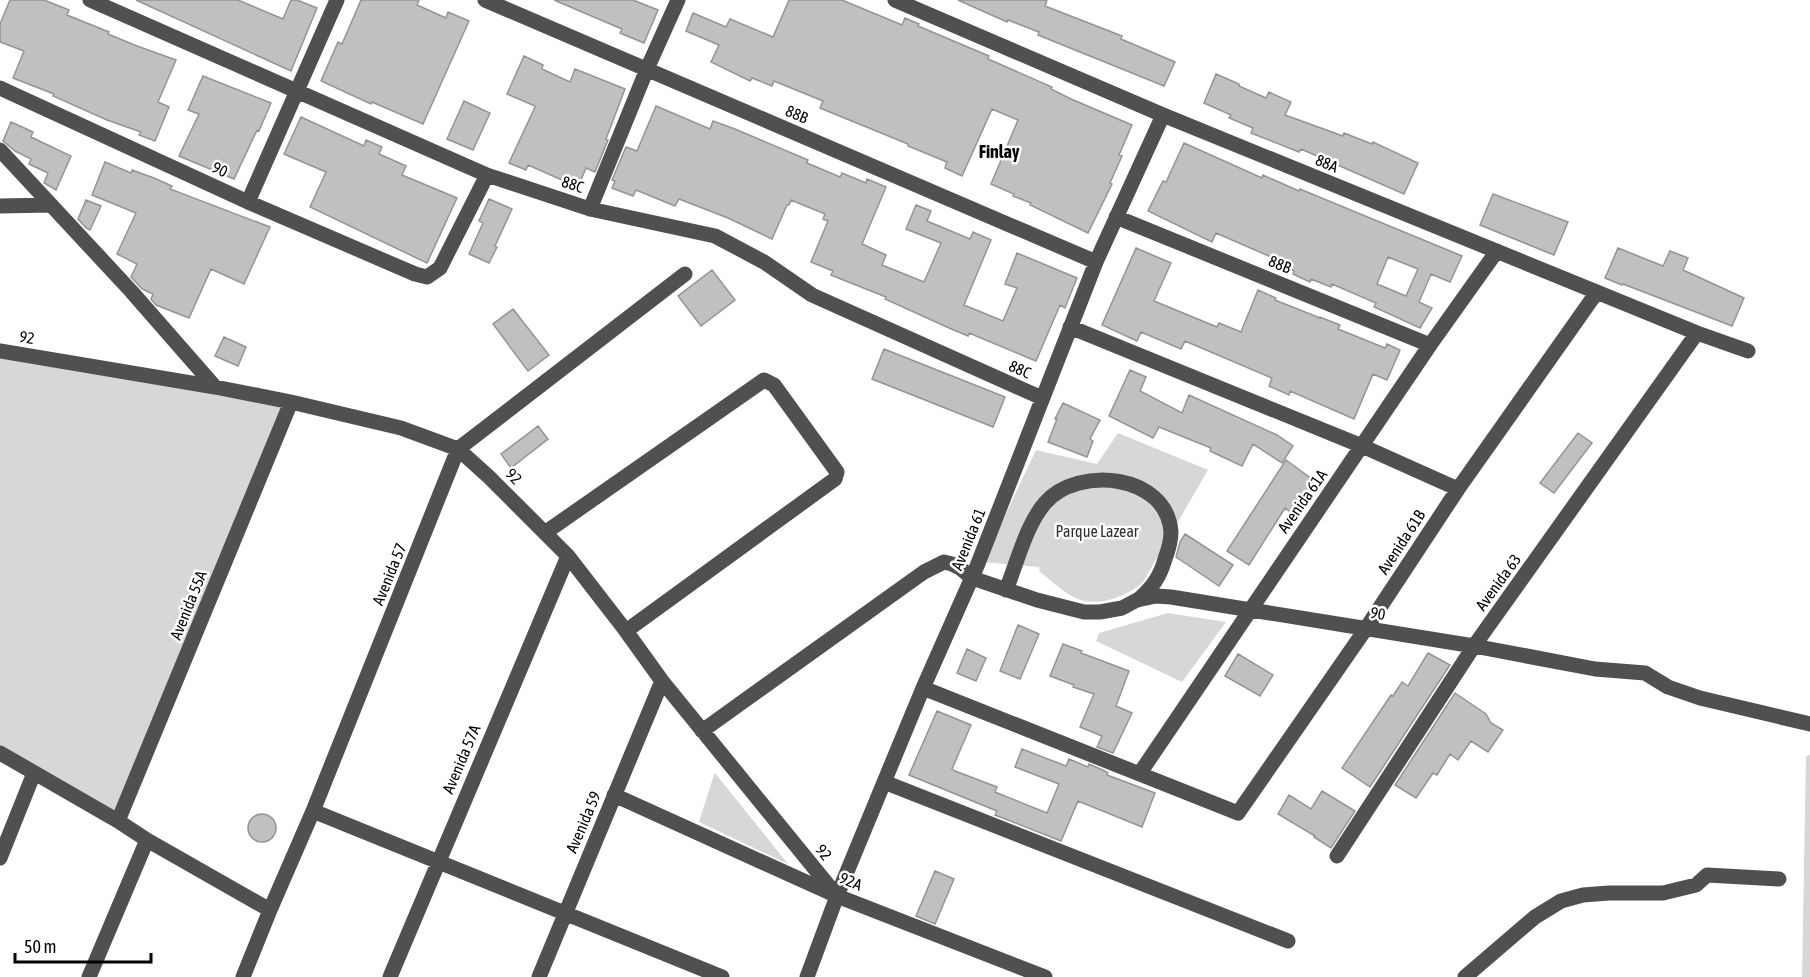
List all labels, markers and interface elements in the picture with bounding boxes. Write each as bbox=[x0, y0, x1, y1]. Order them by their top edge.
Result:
street label: 88B bbox=[783, 101, 811, 127]
district label: Finlay bbox=[979, 141, 1020, 162]
street label: 88A bbox=[1313, 150, 1341, 176]
street label: 90 bbox=[209, 158, 231, 180]
street label: 88C bbox=[560, 172, 586, 196]
street label: 88B bbox=[1266, 251, 1294, 277]
street label: 92 bbox=[18, 327, 36, 347]
street label: 88C bbox=[1006, 356, 1034, 382]
street label: 92 bbox=[502, 464, 526, 488]
street label: Avenida 61A bbox=[1274, 466, 1330, 536]
street label: Avenida 61 bbox=[947, 505, 989, 573]
street label: Avenida 61B bbox=[1374, 506, 1429, 577]
park label: Parque Lazear bbox=[1055, 522, 1139, 541]
street label: Avenida 57 bbox=[368, 540, 410, 608]
street label: Avenida 63 bbox=[1472, 550, 1524, 614]
street label: Avenida 55A bbox=[166, 568, 210, 642]
street label: 90 bbox=[1369, 603, 1387, 623]
street label: Avenida 57A bbox=[438, 722, 484, 796]
street label: Avenida 59 bbox=[562, 788, 604, 856]
street label: 92 bbox=[812, 840, 836, 864]
street label: 92A bbox=[837, 868, 865, 894]
scale bar bbox=[15, 926, 152, 964]
text: 50 m bbox=[24, 936, 56, 957]

